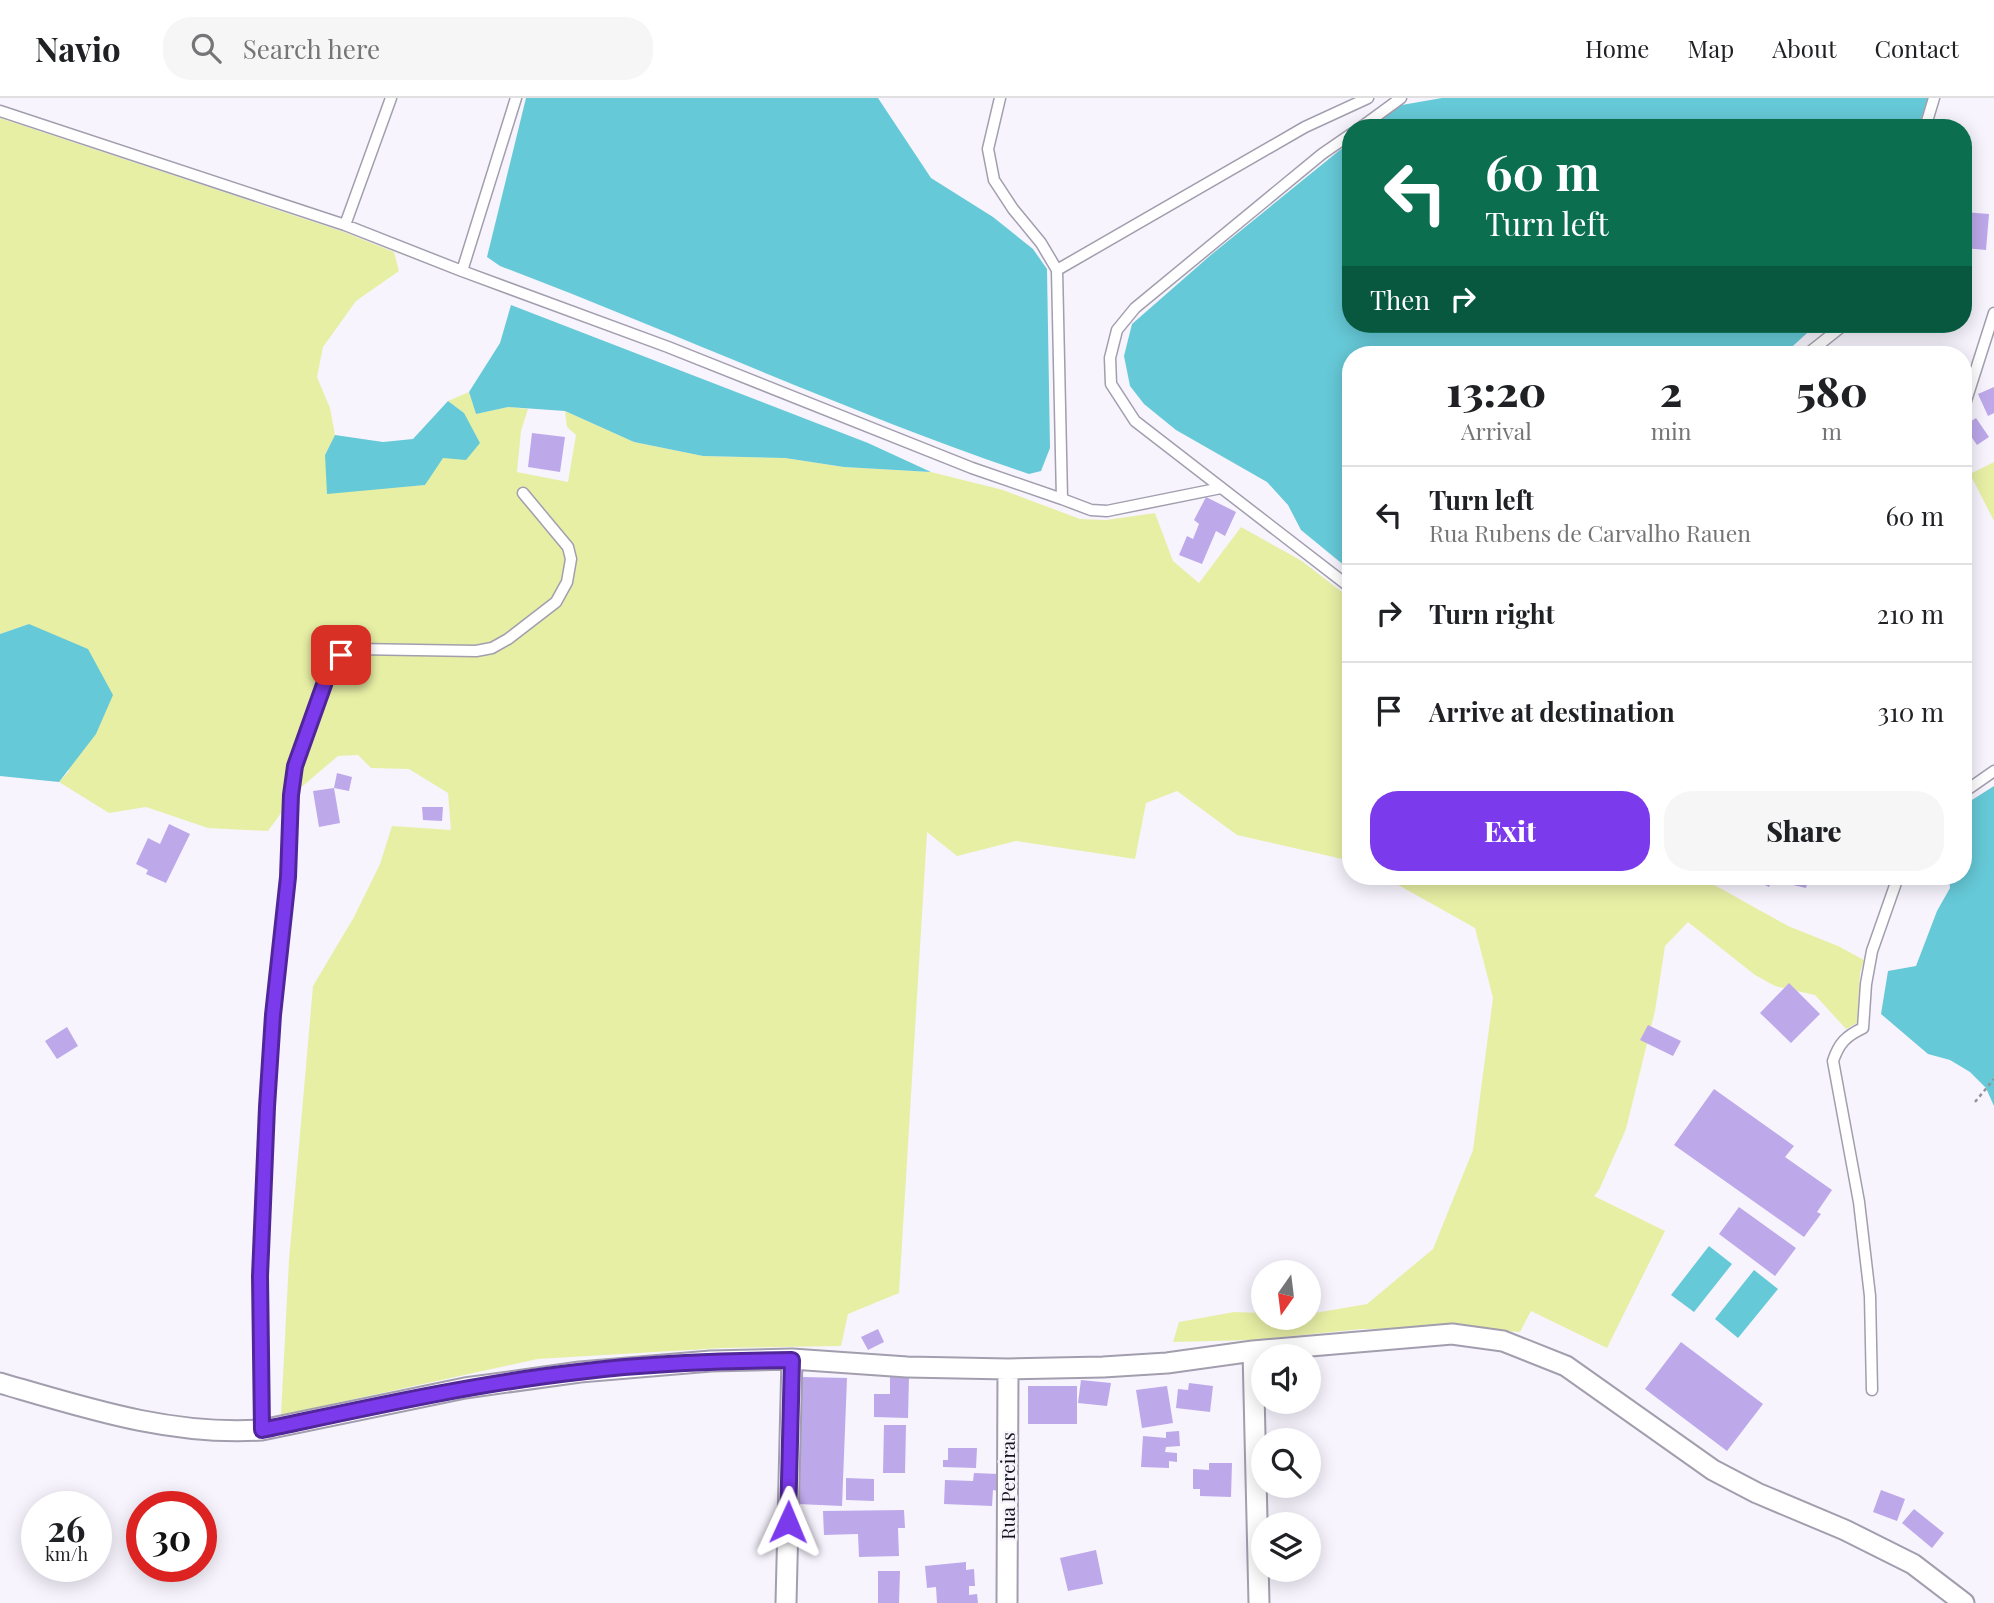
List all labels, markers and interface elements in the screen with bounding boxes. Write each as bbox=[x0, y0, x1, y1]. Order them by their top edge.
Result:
search box bbox=[163, 17, 653, 80]
text: Navio bbox=[35, 26, 121, 70]
icon: search bbox=[187, 29, 225, 67]
text: Search here bbox=[243, 31, 380, 66]
text: Home bbox=[1585, 32, 1649, 64]
text: Map bbox=[1687, 32, 1734, 64]
text: About bbox=[1772, 32, 1836, 64]
text: Contact bbox=[1874, 32, 1959, 64]
text: 60 m bbox=[1485, 138, 1600, 203]
icon: left bbox=[1370, 147, 1461, 238]
text: Turn left bbox=[1485, 201, 1609, 244]
icon: right bbox=[1444, 280, 1482, 318]
text: Then bbox=[1370, 282, 1430, 317]
text: 13:20 bbox=[1446, 362, 1546, 418]
text: 2 bbox=[1660, 362, 1682, 418]
text: 580 bbox=[1796, 362, 1868, 418]
text: Arrival bbox=[1461, 415, 1532, 446]
text: min bbox=[1651, 415, 1692, 446]
text: m bbox=[1822, 415, 1842, 446]
text: Turn left bbox=[1429, 482, 1534, 517]
icon: left bbox=[1370, 496, 1408, 534]
text: 60 m bbox=[1885, 498, 1944, 533]
text: Rua Rubens de Carvalho Rauen bbox=[1429, 517, 1751, 548]
icon: right bbox=[1370, 594, 1408, 632]
text: Turn right bbox=[1429, 596, 1555, 631]
text: 210 m bbox=[1877, 596, 1944, 631]
pin bbox=[311, 625, 371, 685]
icon: arrive bbox=[322, 636, 360, 674]
icon: arrive bbox=[1370, 692, 1408, 730]
text: Arrive at destination bbox=[1429, 694, 1675, 729]
text: 310 m bbox=[1877, 694, 1944, 729]
button: Exit bbox=[1370, 791, 1650, 871]
button: Share bbox=[1664, 791, 1944, 871]
north arrow bbox=[1251, 1260, 1321, 1330]
map controls bbox=[1251, 1260, 1321, 1582]
button: sound bbox=[1251, 1344, 1321, 1414]
button: search bbox=[1251, 1428, 1321, 1498]
street label: Rua Pereiras bbox=[994, 1432, 1020, 1540]
position arrow bbox=[751, 1485, 825, 1559]
speed limit sign: 30 bbox=[126, 1491, 217, 1582]
text: 26 bbox=[48, 1504, 85, 1551]
button: layers bbox=[1251, 1512, 1321, 1582]
text: km/h bbox=[45, 1542, 88, 1566]

